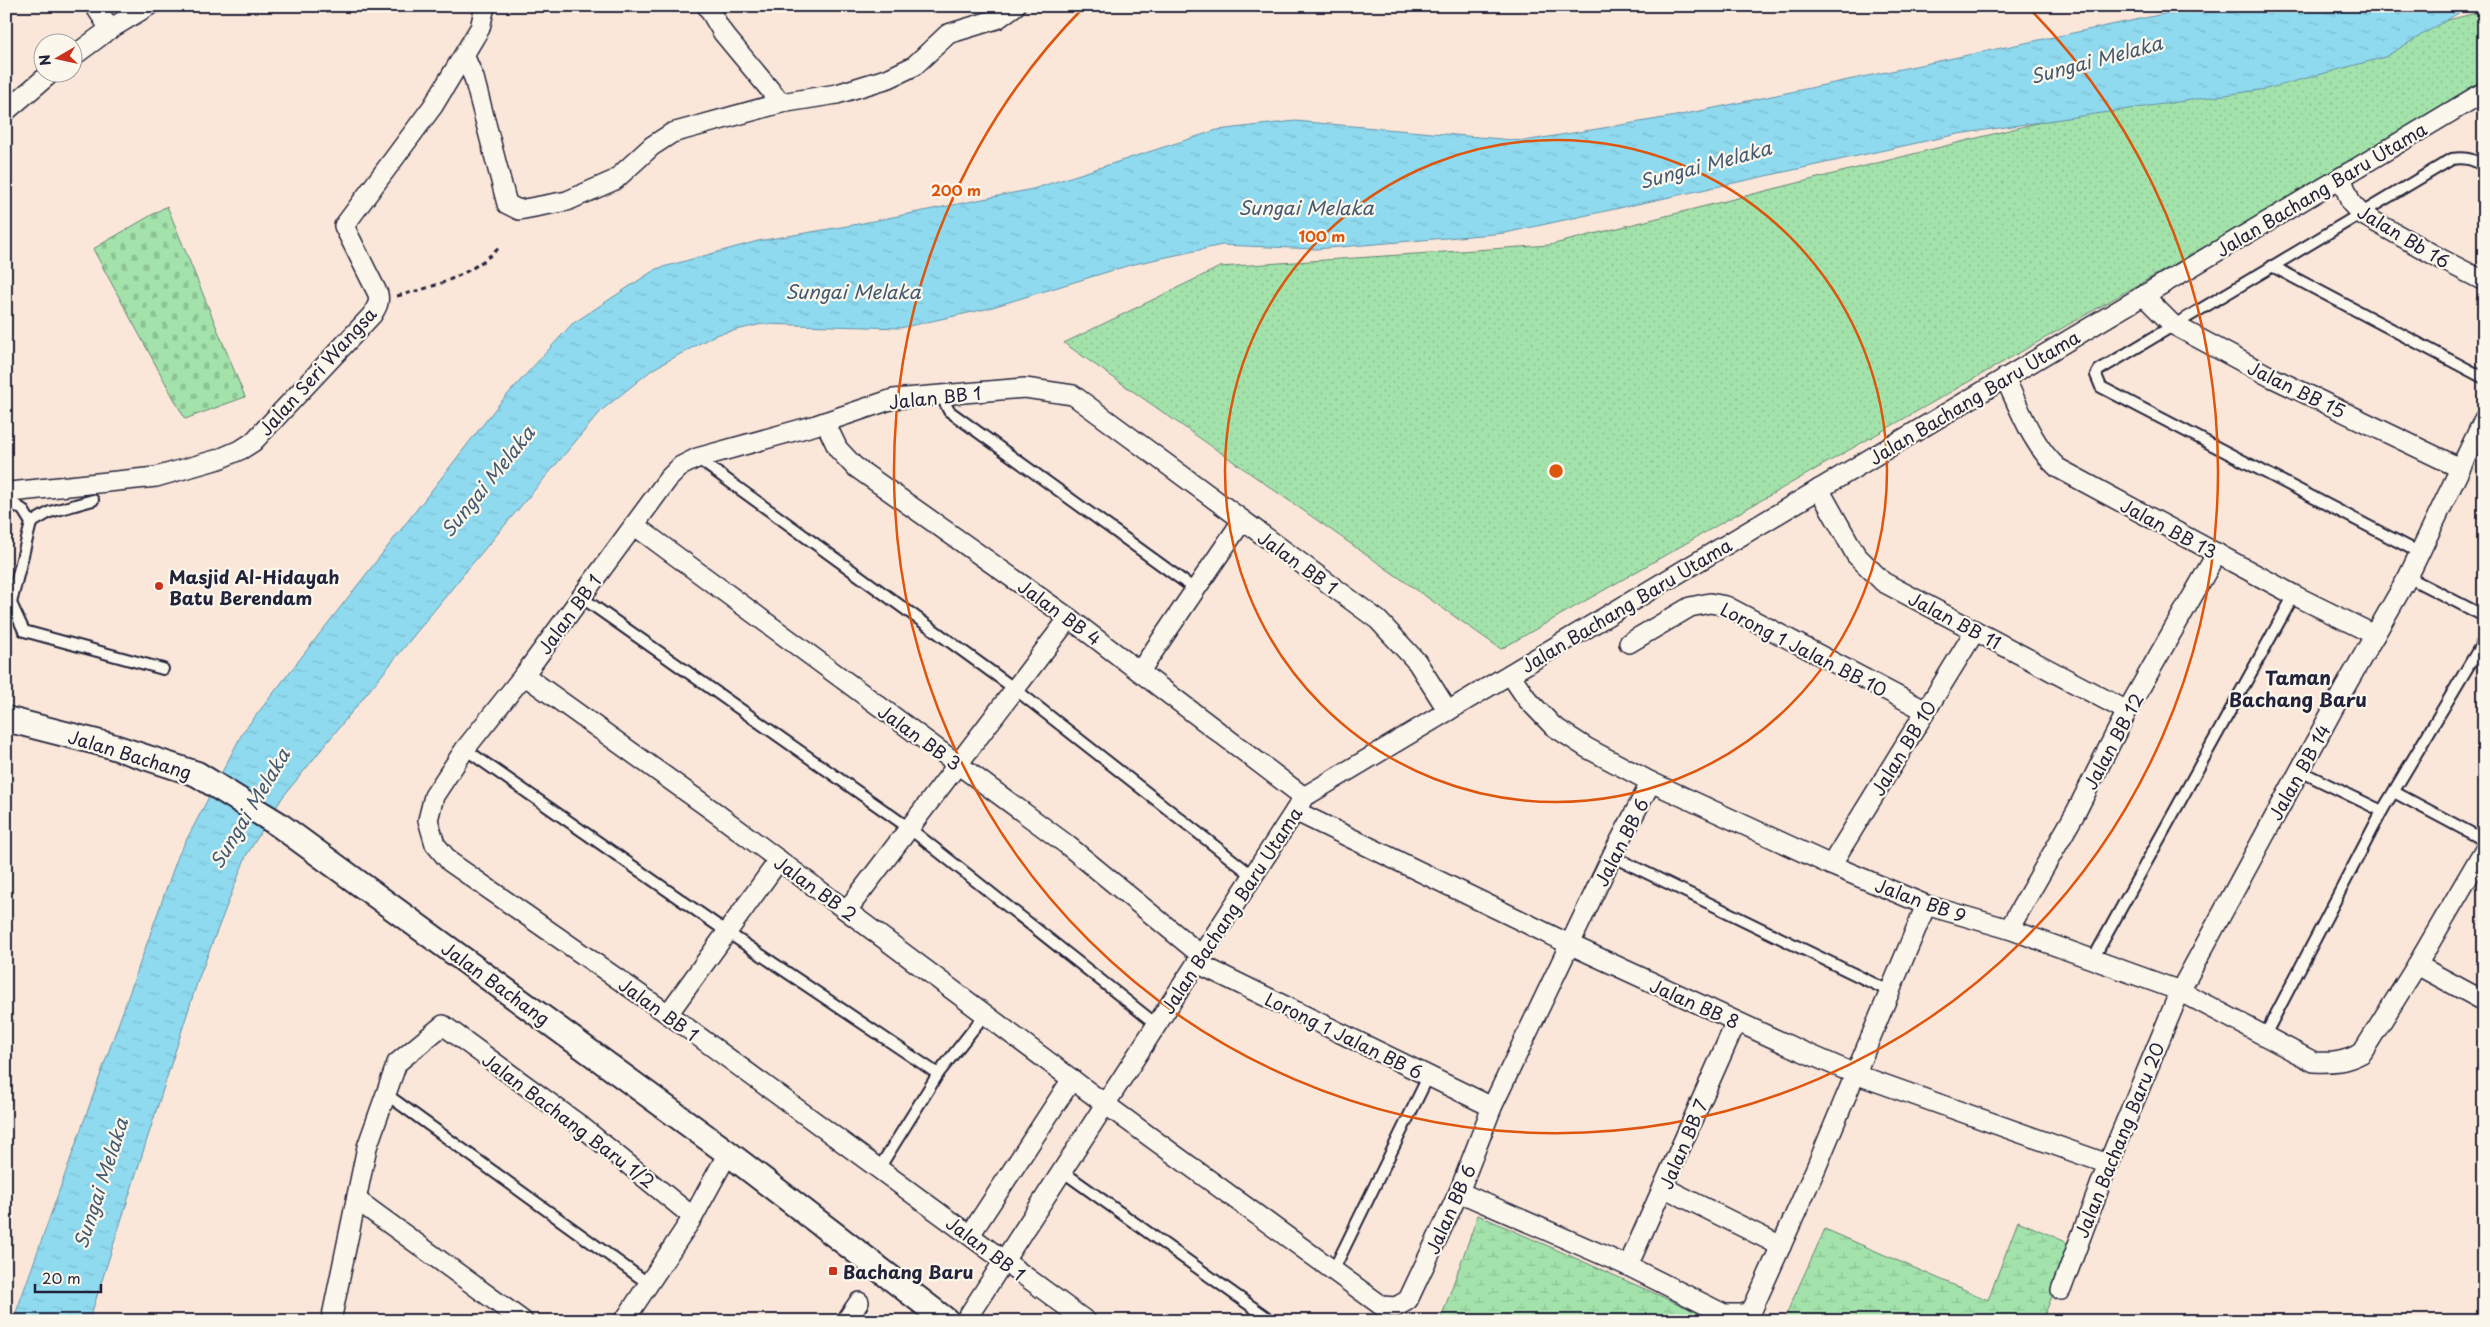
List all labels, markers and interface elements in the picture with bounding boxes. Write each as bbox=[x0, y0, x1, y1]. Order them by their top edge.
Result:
water label: Sungai Melaka bbox=[2027, 28, 2166, 90]
north arrow bbox=[32, 32, 82, 82]
text: N bbox=[33, 53, 56, 67]
street label: Jalan Bachang Baru Utama bbox=[2210, 115, 2432, 263]
water label: Sungai Melaka bbox=[1636, 133, 1775, 195]
text: 200 m bbox=[931, 178, 981, 201]
water label: Sungai Melaka bbox=[1238, 193, 1375, 221]
street label: Jalan Bb 16 bbox=[2353, 198, 2455, 274]
text: 100 m bbox=[1299, 224, 1345, 247]
water label: Sungai Melaka bbox=[785, 277, 922, 305]
street label: Jalan Seri Wangsa bbox=[252, 300, 383, 441]
street label: Jalan Bachang Baru Utama bbox=[1863, 323, 2085, 471]
street label: Jalan BB 15 bbox=[2243, 354, 2351, 424]
street label: Jalan BB 1 bbox=[887, 379, 983, 415]
water label: Sungai Melaka bbox=[433, 419, 541, 543]
centre of rings bbox=[1547, 462, 1565, 480]
street label: Jalan BB 13 bbox=[2116, 491, 2222, 565]
street label: Jalan BB 1 bbox=[1252, 524, 1344, 600]
street label: Jalan Bachang Baru Utama bbox=[1515, 531, 1737, 679]
place label: Masjid Al-Hidayah Batu Berendam bbox=[169, 563, 340, 611]
street label: Jalan BB 1 bbox=[531, 568, 607, 660]
street label: Jalan BB 4 bbox=[1013, 573, 1107, 651]
marker: Masjid Al-Hidayah Batu Berendam bbox=[153, 580, 165, 592]
street label: Jalan BB 11 bbox=[1904, 584, 2006, 656]
street label: Lorong 1 Jalan BB 10 bbox=[1716, 595, 1892, 703]
district label: Taman Bachang Baru bbox=[2229, 663, 2367, 713]
street label: Jalan BB 12 bbox=[2076, 688, 2150, 794]
street label: Jalan BB 10 bbox=[1864, 695, 1942, 801]
street label: Jalan BB 3 bbox=[873, 698, 967, 776]
street label: Jalan BB 14 bbox=[2262, 719, 2336, 825]
street label: Jalan Bachang bbox=[65, 722, 195, 786]
water label: Sungai Melaka bbox=[202, 742, 296, 873]
street label: Jalan BB 6 bbox=[1587, 793, 1655, 891]
street label: Jalan Bachang Baru Utama bbox=[1154, 801, 1309, 1019]
street label: Jalan BB 2 bbox=[769, 849, 863, 927]
street label: Jalan BB 9 bbox=[1872, 871, 1970, 929]
street label: Jalan Bachang bbox=[436, 934, 556, 1032]
street label: Jalan BB 1 bbox=[613, 971, 705, 1047]
street label: Jalan BB 8 bbox=[1646, 971, 1744, 1035]
street label: Lorong 1 Jalan BB 6 bbox=[1261, 985, 1427, 1085]
street label: Jalan Bachang Baru 20 bbox=[2067, 1038, 2171, 1242]
street label: Jalan Bachang Baru 1/2 bbox=[477, 1046, 661, 1194]
street label: Jalan BB 7 bbox=[1652, 1095, 1714, 1193]
water label: Sungai Melaka bbox=[66, 1113, 135, 1252]
street label: Jalan BB 6 bbox=[1418, 1160, 1482, 1258]
street label: Jalan BB 1 bbox=[941, 1209, 1031, 1287]
place label: Bachang Baru bbox=[843, 1258, 974, 1285]
scale bar bbox=[35, 1262, 101, 1294]
marker: Bachang Baru bbox=[827, 1265, 839, 1277]
text: 20 m bbox=[42, 1266, 81, 1289]

